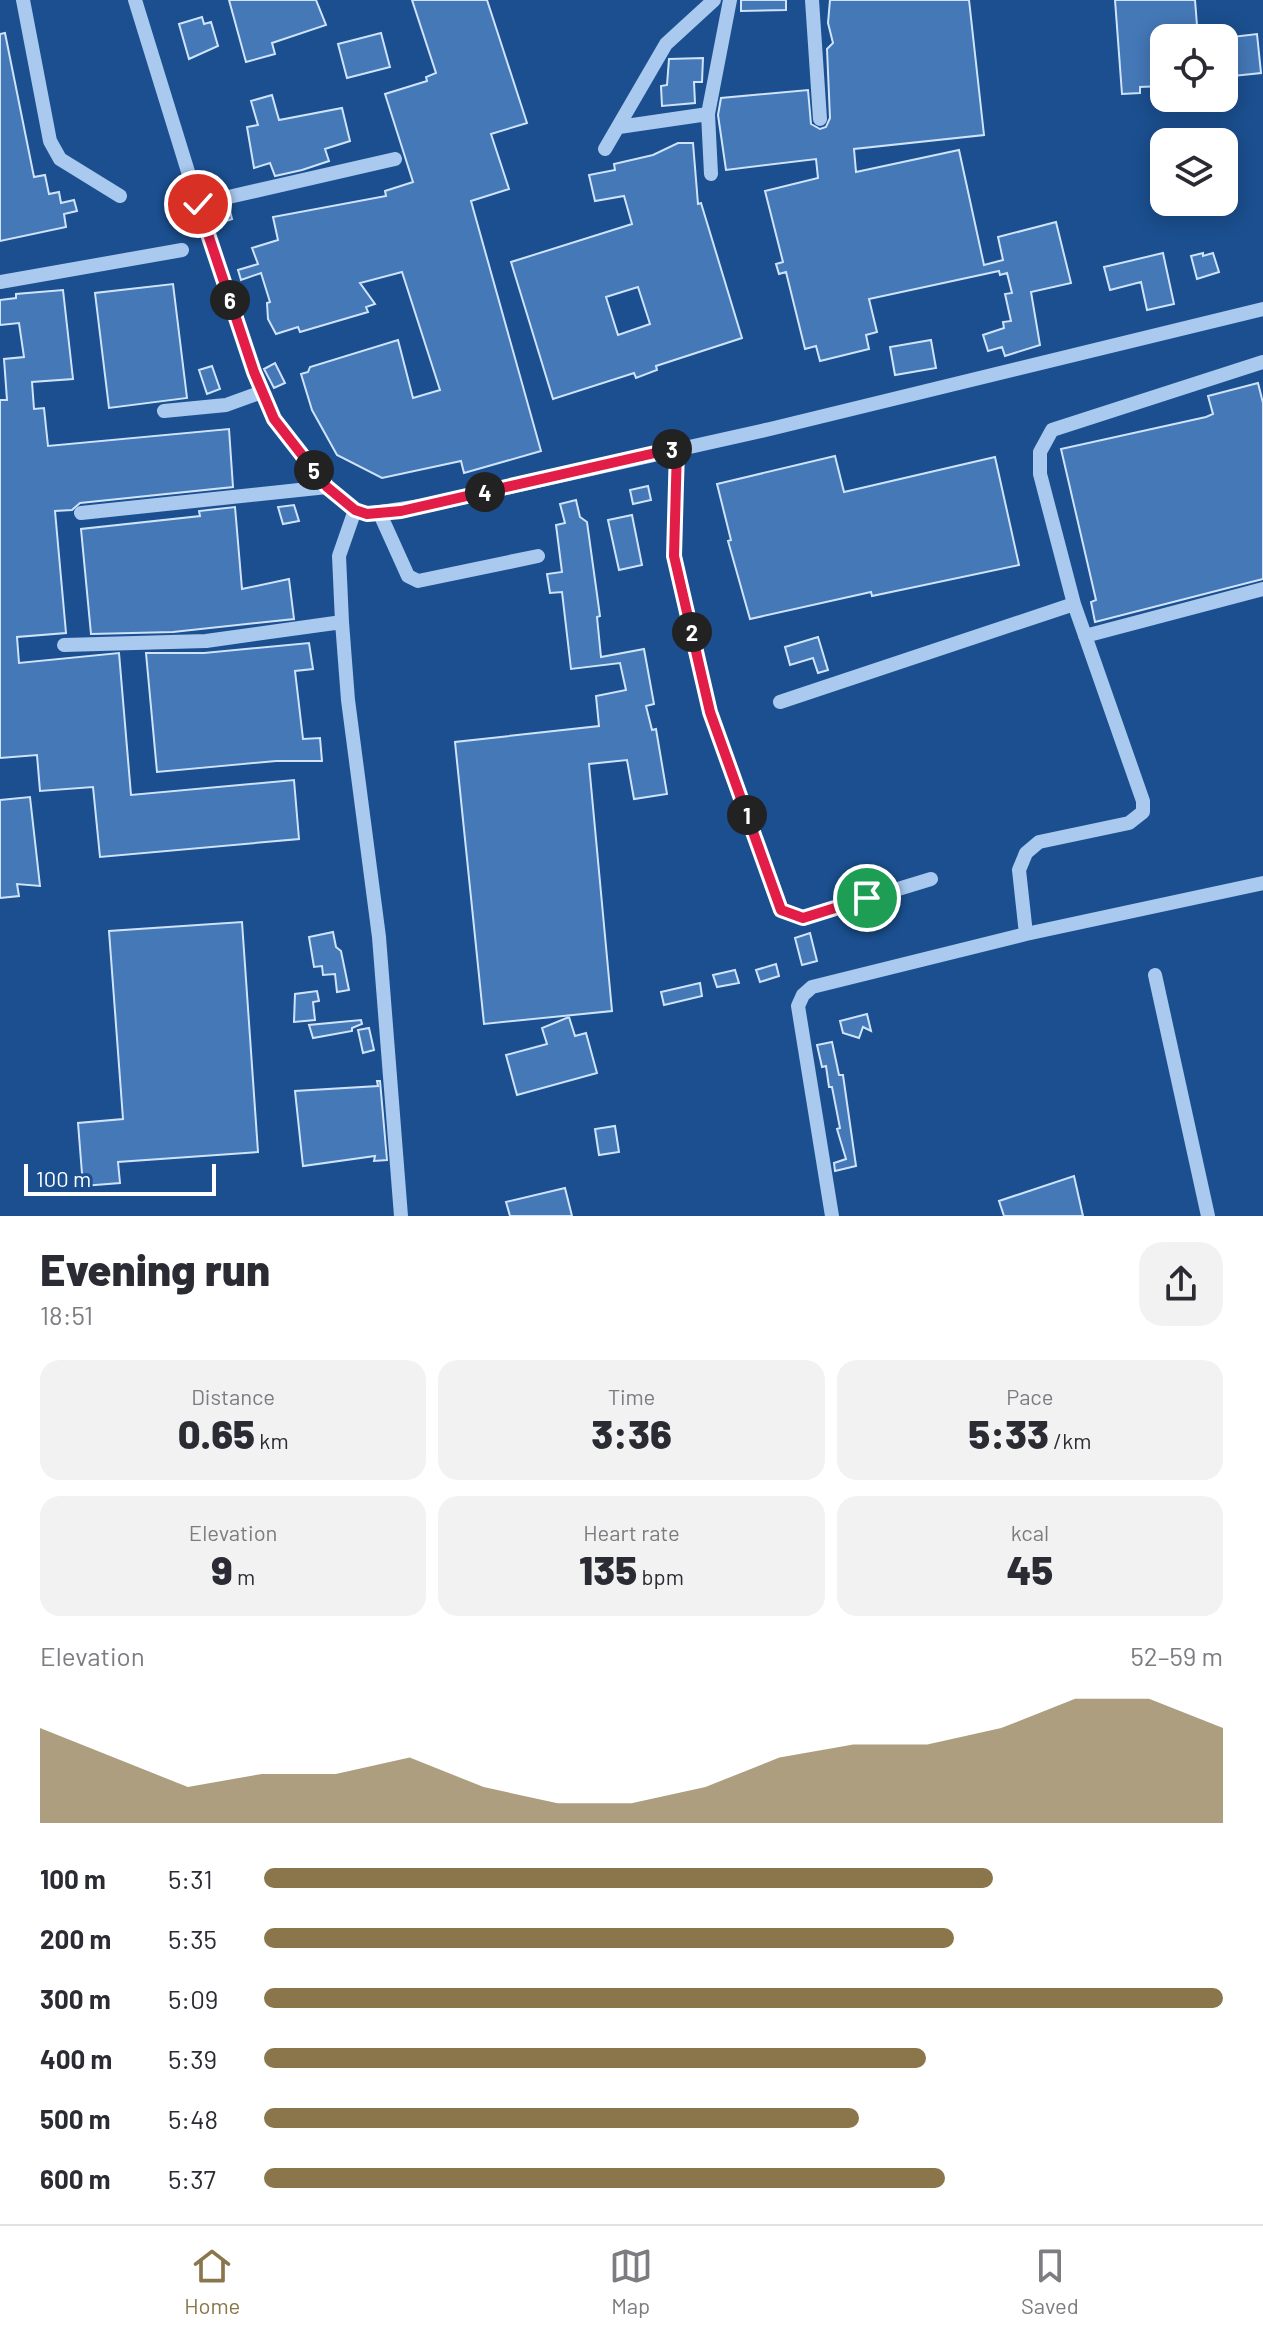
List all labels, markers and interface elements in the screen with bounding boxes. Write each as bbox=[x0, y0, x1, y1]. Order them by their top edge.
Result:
map controls bbox=[1150, 24, 1238, 216]
button: locate bbox=[1150, 24, 1238, 112]
button: layers bbox=[1150, 128, 1238, 216]
pin bbox=[164, 170, 232, 238]
icon: check bbox=[176, 182, 220, 226]
pin: 6 bbox=[210, 280, 250, 320]
text: 6 bbox=[224, 287, 236, 313]
pin: 3 bbox=[652, 429, 692, 469]
text: 3 bbox=[666, 436, 678, 462]
pin: 5 bbox=[294, 450, 334, 490]
text: 5 bbox=[308, 457, 320, 483]
pin: 4 bbox=[465, 472, 505, 512]
text: 4 bbox=[478, 479, 492, 505]
pin: 2 bbox=[672, 612, 712, 652]
text: 2 bbox=[686, 619, 698, 645]
pin: 1 bbox=[727, 795, 767, 835]
text: 1 bbox=[743, 802, 751, 828]
pin bbox=[833, 864, 901, 932]
icon: arrive bbox=[845, 876, 889, 920]
scale bar bbox=[24, 1160, 216, 1196]
text: 100 m bbox=[36, 1165, 91, 1191]
text: Evening run bbox=[40, 1242, 270, 1295]
button: share bbox=[1139, 1242, 1223, 1326]
text: 18:51 bbox=[40, 1299, 93, 1330]
text: Distance bbox=[191, 1383, 275, 1409]
text: Time bbox=[608, 1383, 655, 1409]
text: Pace bbox=[1006, 1383, 1053, 1409]
text: 0.65 bbox=[178, 1409, 255, 1457]
text: 3:36 bbox=[591, 1409, 672, 1457]
text: 5:33 bbox=[968, 1409, 1049, 1457]
text: km bbox=[255, 1427, 289, 1453]
text: /km bbox=[1049, 1427, 1091, 1453]
text: Elevation bbox=[189, 1519, 277, 1545]
text: Heart rate bbox=[583, 1519, 680, 1545]
text: kcal bbox=[1011, 1519, 1049, 1545]
text: 9 bbox=[211, 1545, 233, 1593]
text: 135 bbox=[579, 1545, 637, 1593]
text: 45 bbox=[1006, 1545, 1053, 1593]
text: m bbox=[233, 1563, 255, 1589]
text: bpm bbox=[637, 1563, 684, 1589]
text: Elevation bbox=[40, 1640, 145, 1671]
text: 52–59 m bbox=[1130, 1640, 1223, 1671]
text: 100 m bbox=[40, 1863, 106, 1894]
text: 5:31 bbox=[168, 1863, 213, 1894]
text: 200 m bbox=[40, 1923, 111, 1954]
text: 5:35 bbox=[168, 1923, 217, 1954]
text: 300 m bbox=[40, 1983, 111, 2014]
text: 5:09 bbox=[168, 1983, 218, 2014]
text: 400 m bbox=[40, 2043, 112, 2074]
text: 5:39 bbox=[168, 2043, 217, 2074]
text: 500 m bbox=[40, 2103, 111, 2134]
text: 5:48 bbox=[168, 2103, 218, 2134]
text: 600 m bbox=[40, 2163, 111, 2194]
text: 5:37 bbox=[168, 2163, 216, 2194]
tab: Home bbox=[184, 2244, 240, 2318]
tab: Map bbox=[609, 2244, 653, 2318]
tab: Saved bbox=[1021, 2244, 1079, 2318]

